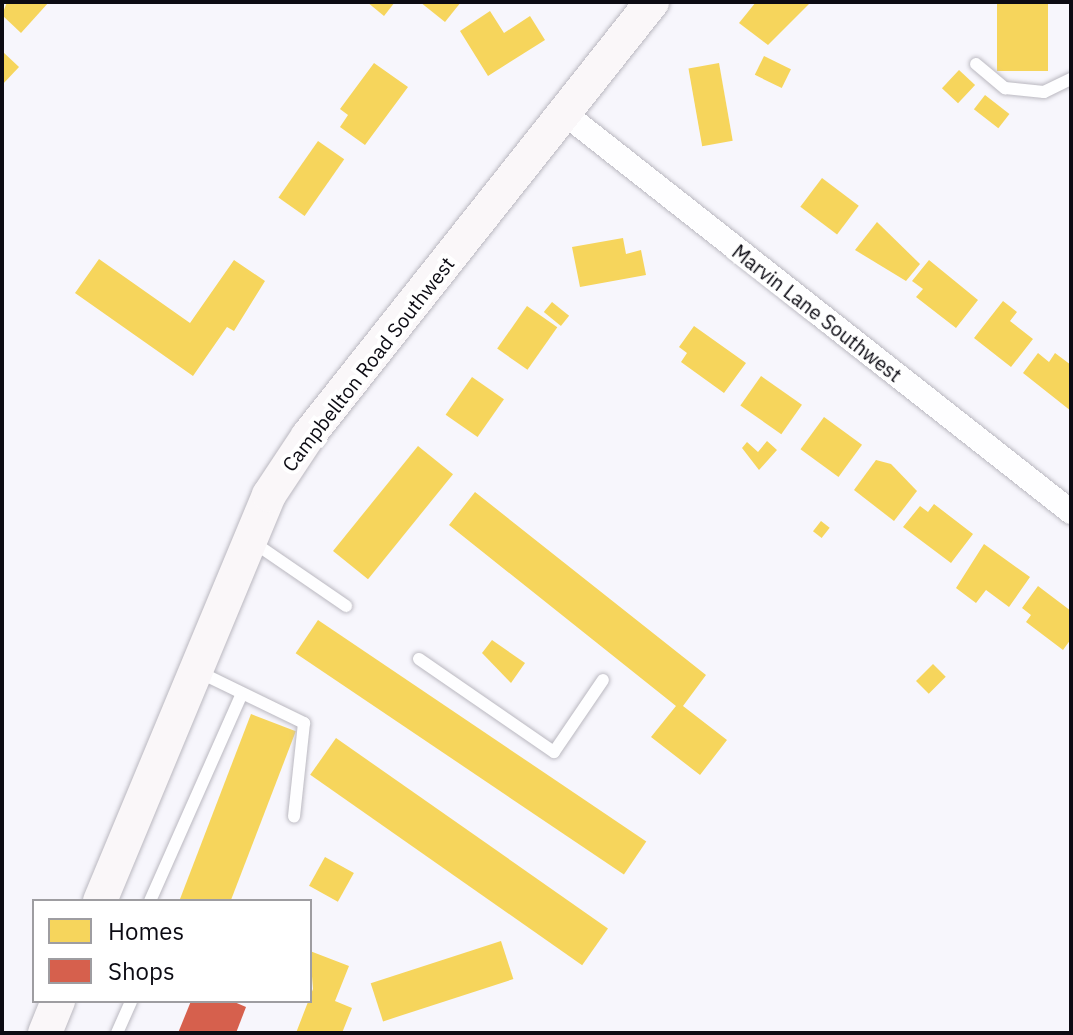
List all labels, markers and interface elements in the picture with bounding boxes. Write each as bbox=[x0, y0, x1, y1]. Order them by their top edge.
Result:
street label: Marvin Lane Southwest bbox=[727, 239, 907, 387]
street label: Campbellton Road Southwest bbox=[277, 252, 459, 476]
legend bbox=[32, 899, 312, 1003]
text: Homes bbox=[108, 915, 184, 947]
text: Shops bbox=[108, 955, 175, 987]

